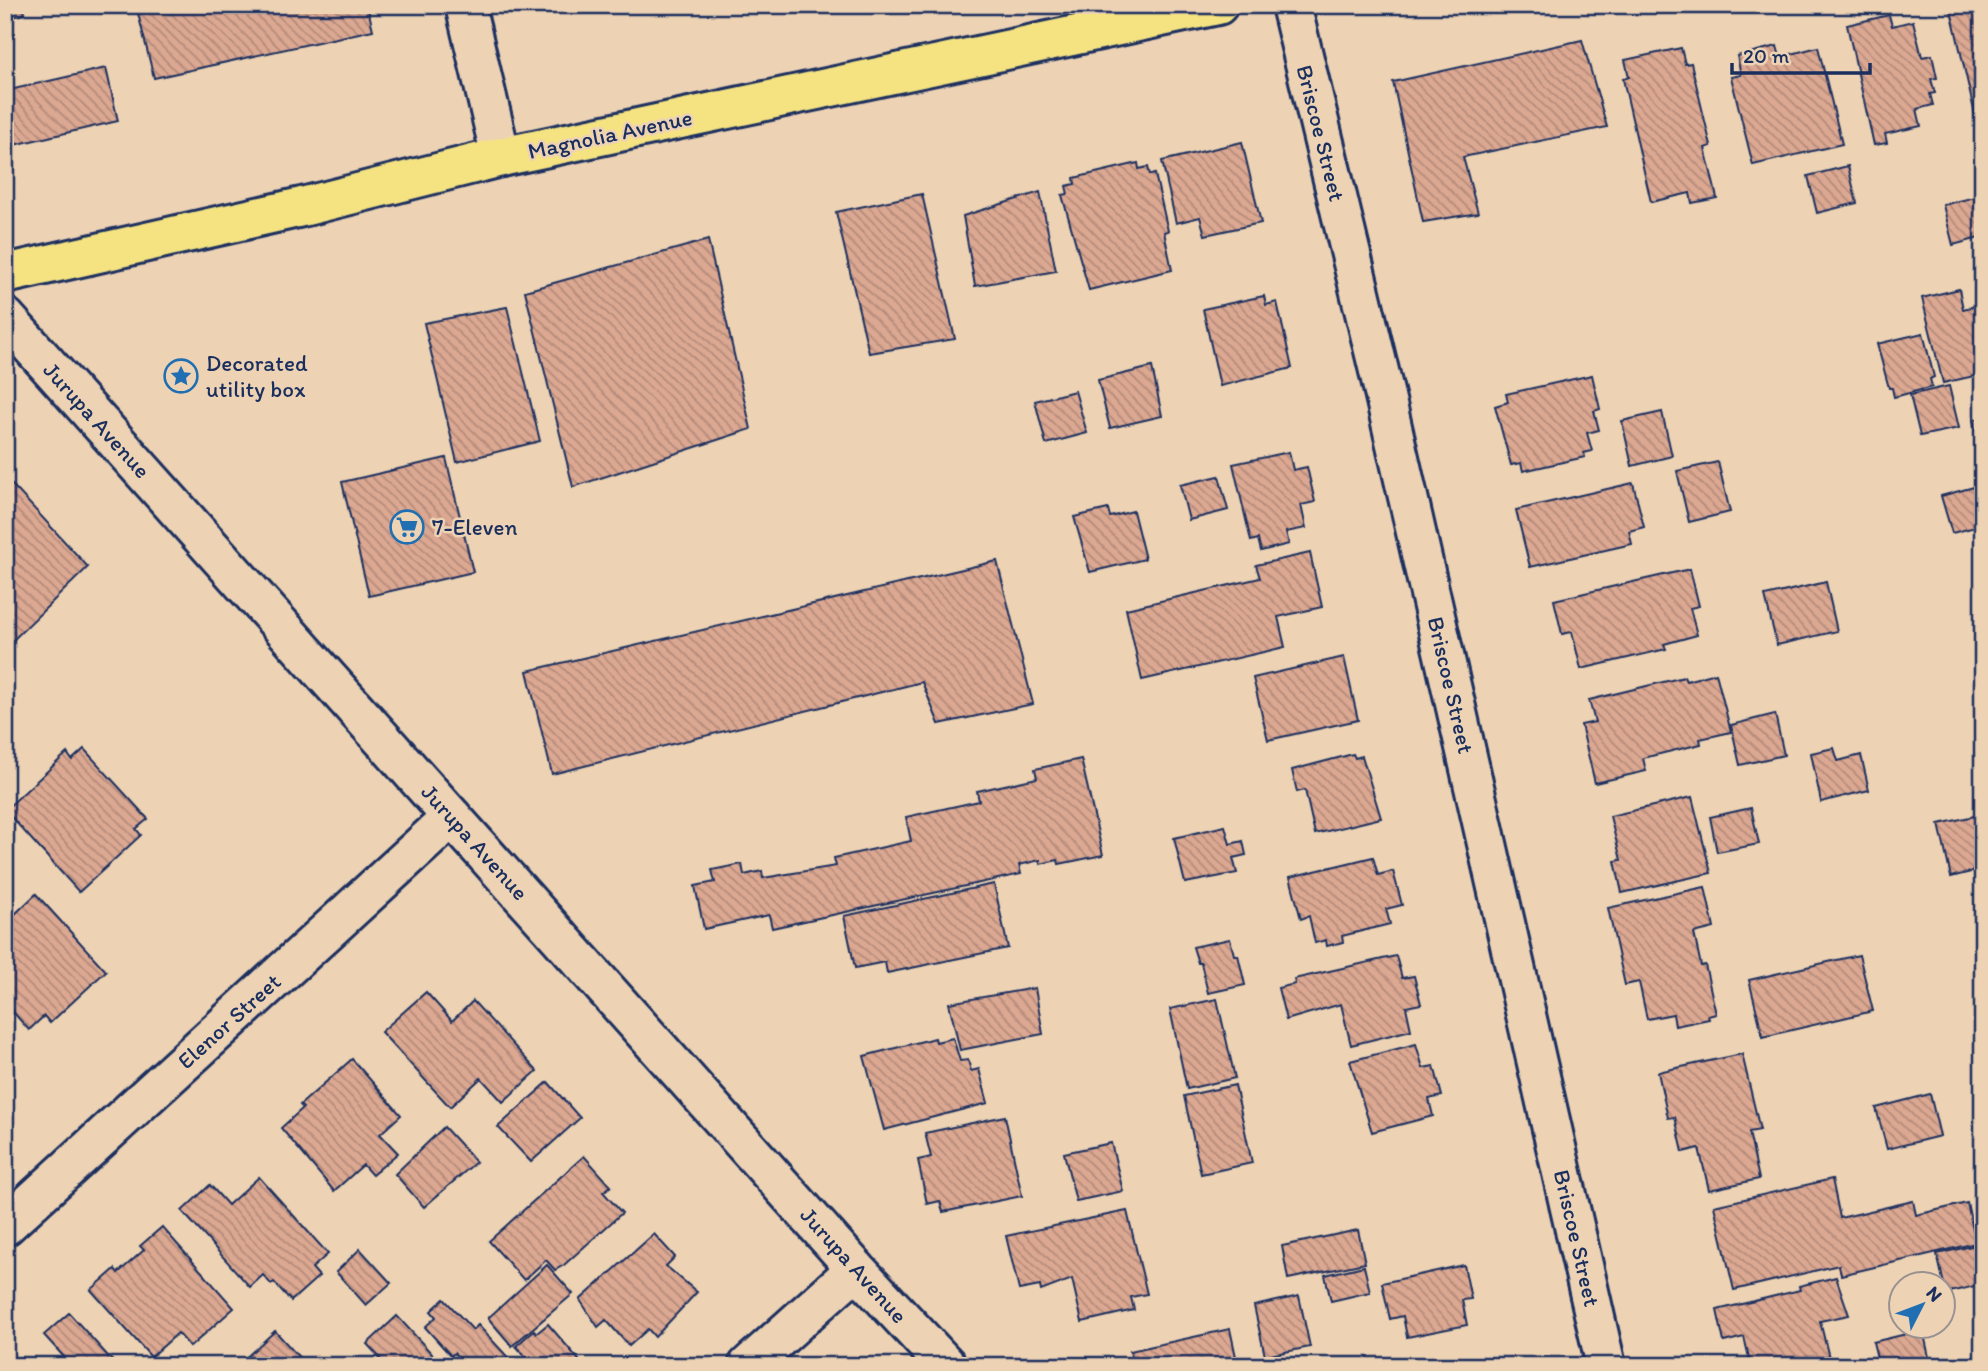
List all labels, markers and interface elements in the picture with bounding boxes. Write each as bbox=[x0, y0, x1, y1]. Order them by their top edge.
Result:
scale bar bbox=[1732, 32, 1871, 76]
text: 20 m bbox=[1743, 43, 1790, 68]
street label: Briscoe Street bbox=[1291, 62, 1352, 204]
street label: Magnolia Avenue bbox=[525, 103, 695, 165]
place label: Decorated utility box bbox=[206, 349, 308, 403]
street label: Jurupa Avenue bbox=[37, 356, 157, 484]
place icon: Decorated utility box bbox=[162, 357, 200, 395]
supermarket icon: 7-Eleven bbox=[388, 508, 426, 546]
place label: 7-Eleven bbox=[432, 513, 517, 541]
street label: Briscoe Street bbox=[1422, 614, 1480, 757]
street label: Jurupa Avenue bbox=[415, 778, 535, 906]
street label: Elenor Street bbox=[172, 967, 287, 1075]
street label: Briscoe Street bbox=[1548, 1167, 1606, 1310]
street label: Jurupa Avenue bbox=[794, 1201, 914, 1329]
north arrow bbox=[1886, 1270, 1956, 1340]
text: N bbox=[1921, 1281, 1947, 1306]

